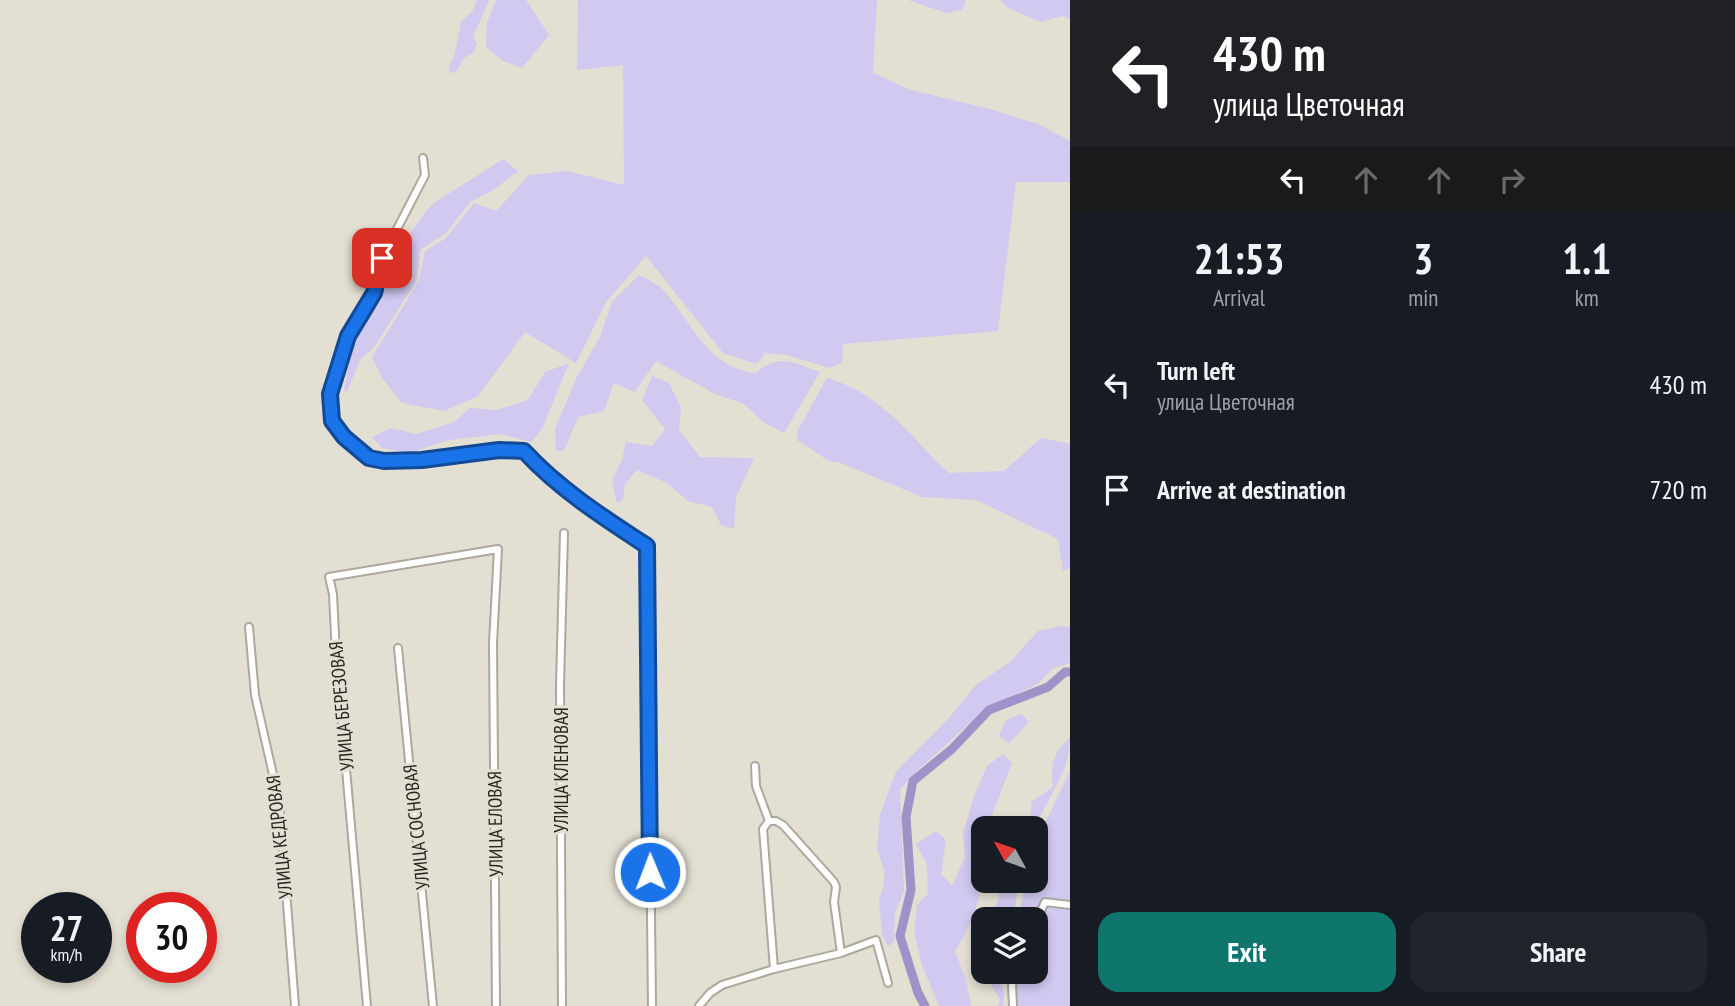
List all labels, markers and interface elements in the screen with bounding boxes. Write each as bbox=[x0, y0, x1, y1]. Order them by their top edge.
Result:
text: 430 m bbox=[1213, 21, 1326, 85]
icon: left bbox=[1098, 28, 1189, 119]
text: улица Цветочная bbox=[1213, 83, 1405, 125]
icon: left bbox=[1274, 161, 1312, 199]
icon: ahead bbox=[1347, 161, 1385, 199]
icon: ahead bbox=[1420, 161, 1458, 199]
icon: right bbox=[1493, 161, 1531, 199]
pin bbox=[352, 228, 412, 288]
text: 21:53 bbox=[1194, 231, 1285, 286]
text: 3 bbox=[1413, 231, 1433, 286]
text: 1.1 bbox=[1562, 231, 1611, 286]
icon: arrive bbox=[363, 239, 401, 277]
text: Arrival bbox=[1213, 283, 1265, 312]
text: min bbox=[1408, 283, 1438, 312]
text: km bbox=[1575, 283, 1599, 312]
text: Turn left bbox=[1157, 354, 1235, 387]
icon: left bbox=[1098, 366, 1136, 404]
text: 430 m bbox=[1649, 368, 1707, 401]
text: улица Цветочная bbox=[1157, 387, 1295, 416]
icon: arrive bbox=[1098, 471, 1136, 509]
text: Arrive at destination bbox=[1157, 473, 1346, 506]
text: 720 m bbox=[1649, 473, 1707, 506]
street label: УЛИЦА БЕРЕЗОВАЯ bbox=[323, 640, 359, 772]
street label: УЛИЦА КЛЕНОВАЯ bbox=[549, 707, 573, 833]
street label: УЛИЦА СОСНОВАЯ bbox=[397, 763, 435, 891]
street label: УЛИЦА ЕЛОВАЯ bbox=[482, 771, 508, 877]
street label: УЛИЦА КЕДРОВАЯ bbox=[261, 774, 297, 900]
north arrow bbox=[971, 816, 1048, 892]
map controls bbox=[971, 816, 1048, 984]
position arrow bbox=[613, 835, 687, 909]
speed limit sign: 30 bbox=[126, 892, 217, 983]
text: 27 bbox=[50, 905, 83, 951]
button: layers bbox=[971, 907, 1048, 984]
button: Exit bbox=[1098, 912, 1396, 992]
button: Share bbox=[1410, 912, 1707, 992]
text: km/h bbox=[51, 943, 82, 966]

